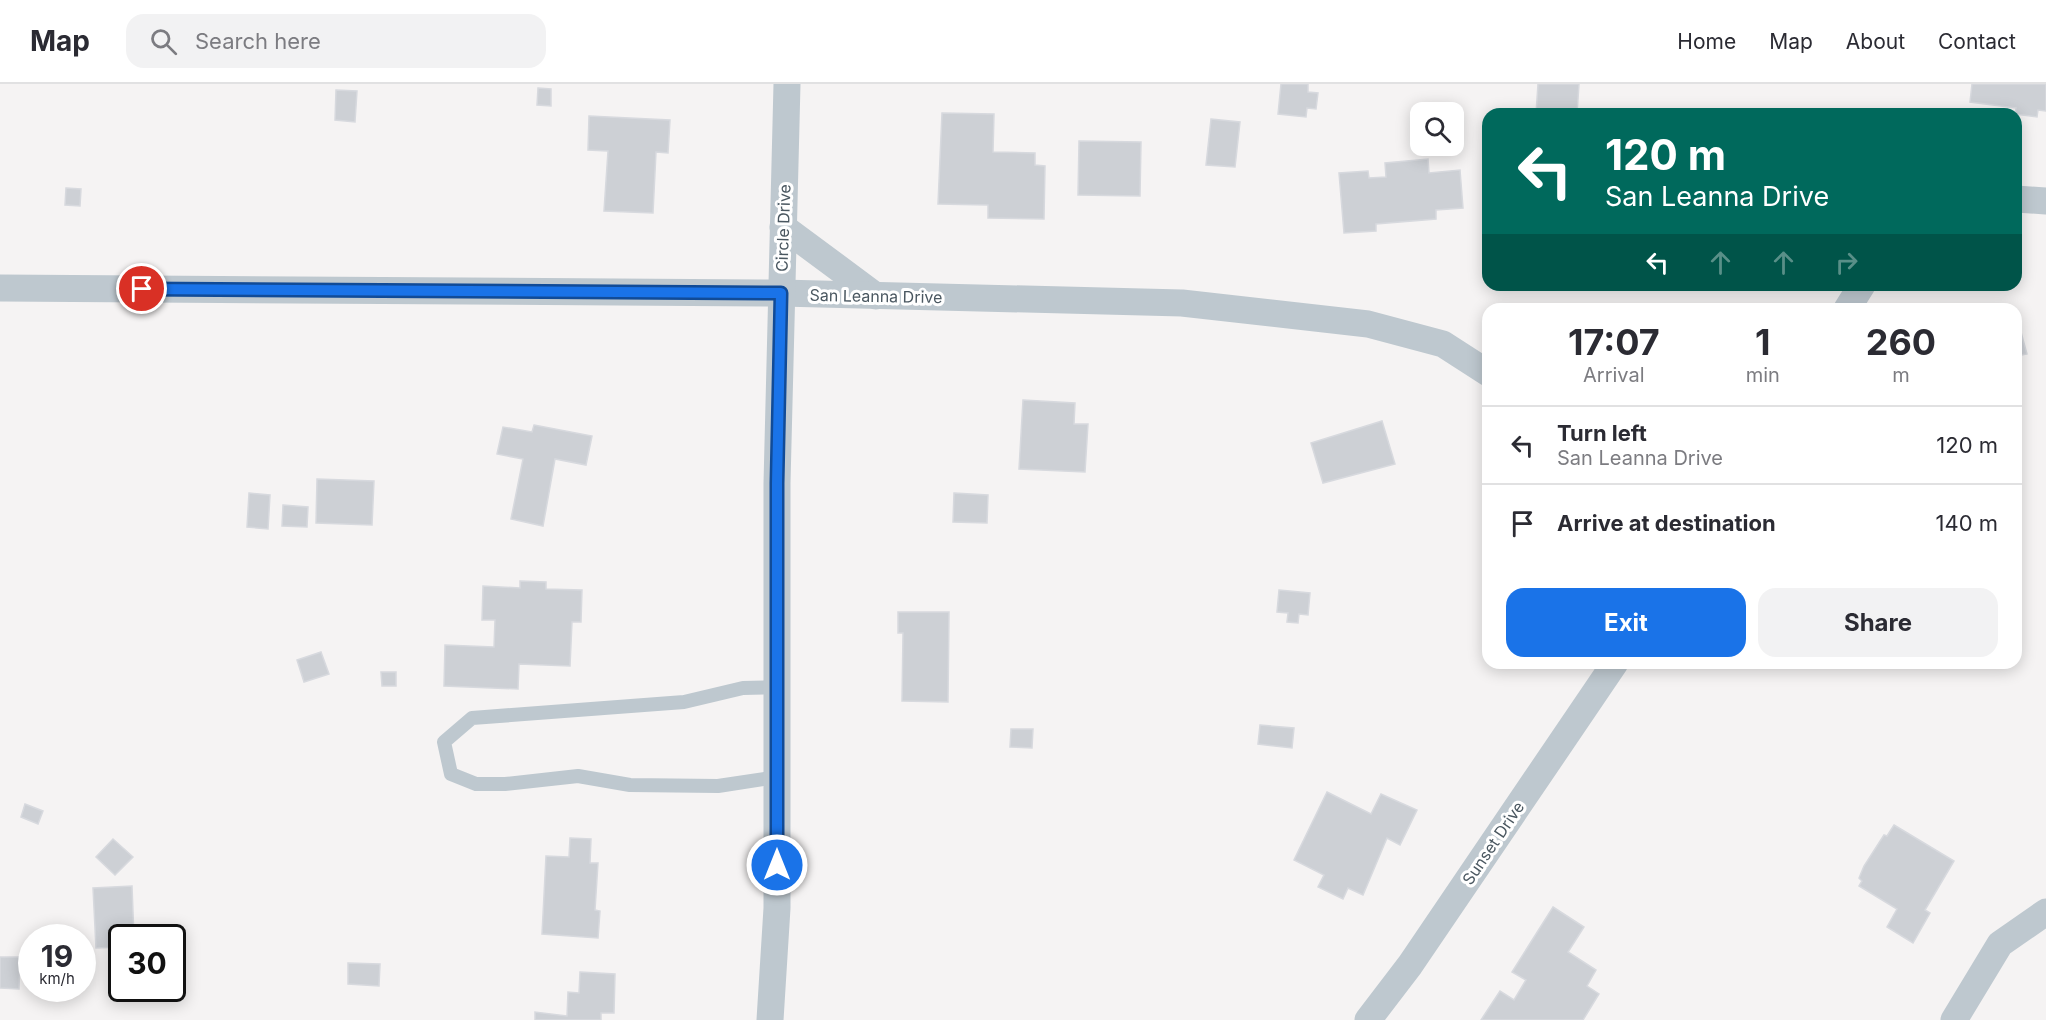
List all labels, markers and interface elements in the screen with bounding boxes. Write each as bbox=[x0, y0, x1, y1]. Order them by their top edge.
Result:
search box bbox=[126, 14, 546, 68]
text: Map bbox=[30, 24, 90, 58]
icon: search bbox=[147, 25, 180, 58]
text: Search here bbox=[195, 28, 321, 54]
text: Home bbox=[1677, 29, 1736, 54]
text: Map bbox=[1769, 29, 1813, 54]
text: About bbox=[1846, 29, 1905, 54]
text: Contact bbox=[1938, 29, 2016, 54]
map controls bbox=[1410, 102, 1464, 156]
button: search bbox=[1410, 102, 1464, 156]
text: 120 m bbox=[1605, 129, 1726, 180]
icon: left bbox=[1506, 132, 1584, 210]
text: San Leanna Drive bbox=[1605, 180, 1829, 213]
street label: Circle Drive bbox=[771, 184, 795, 272]
icon: left bbox=[1641, 246, 1674, 279]
icon: ahead bbox=[1704, 246, 1737, 279]
icon: ahead bbox=[1767, 246, 1800, 279]
icon: right bbox=[1830, 246, 1863, 279]
pin bbox=[116, 263, 167, 314]
icon: arrive bbox=[125, 272, 158, 305]
street label: San Leanna Drive bbox=[809, 285, 943, 307]
text: 17:07 bbox=[1568, 320, 1660, 364]
text: 1 bbox=[1755, 320, 1770, 364]
text: 260 bbox=[1866, 320, 1936, 364]
text: Arrival bbox=[1583, 363, 1645, 387]
text: min bbox=[1746, 363, 1780, 387]
text: m bbox=[1892, 363, 1910, 387]
text: Turn left bbox=[1557, 420, 1647, 446]
icon: left bbox=[1506, 429, 1539, 462]
text: 120 m bbox=[1936, 432, 1998, 458]
text: San Leanna Drive bbox=[1557, 446, 1723, 470]
icon: arrive bbox=[1506, 507, 1539, 540]
text: Arrive at destination bbox=[1557, 510, 1776, 536]
text: 140 m bbox=[1936, 510, 1998, 536]
button: Exit bbox=[1506, 588, 1746, 657]
button: Share bbox=[1758, 588, 1998, 657]
street label: Sunset Drive bbox=[1458, 797, 1528, 889]
position arrow bbox=[745, 833, 809, 897]
speed limit sign: 30 bbox=[108, 924, 186, 1002]
text: 19 bbox=[41, 938, 73, 974]
text: km/h bbox=[39, 969, 75, 988]

